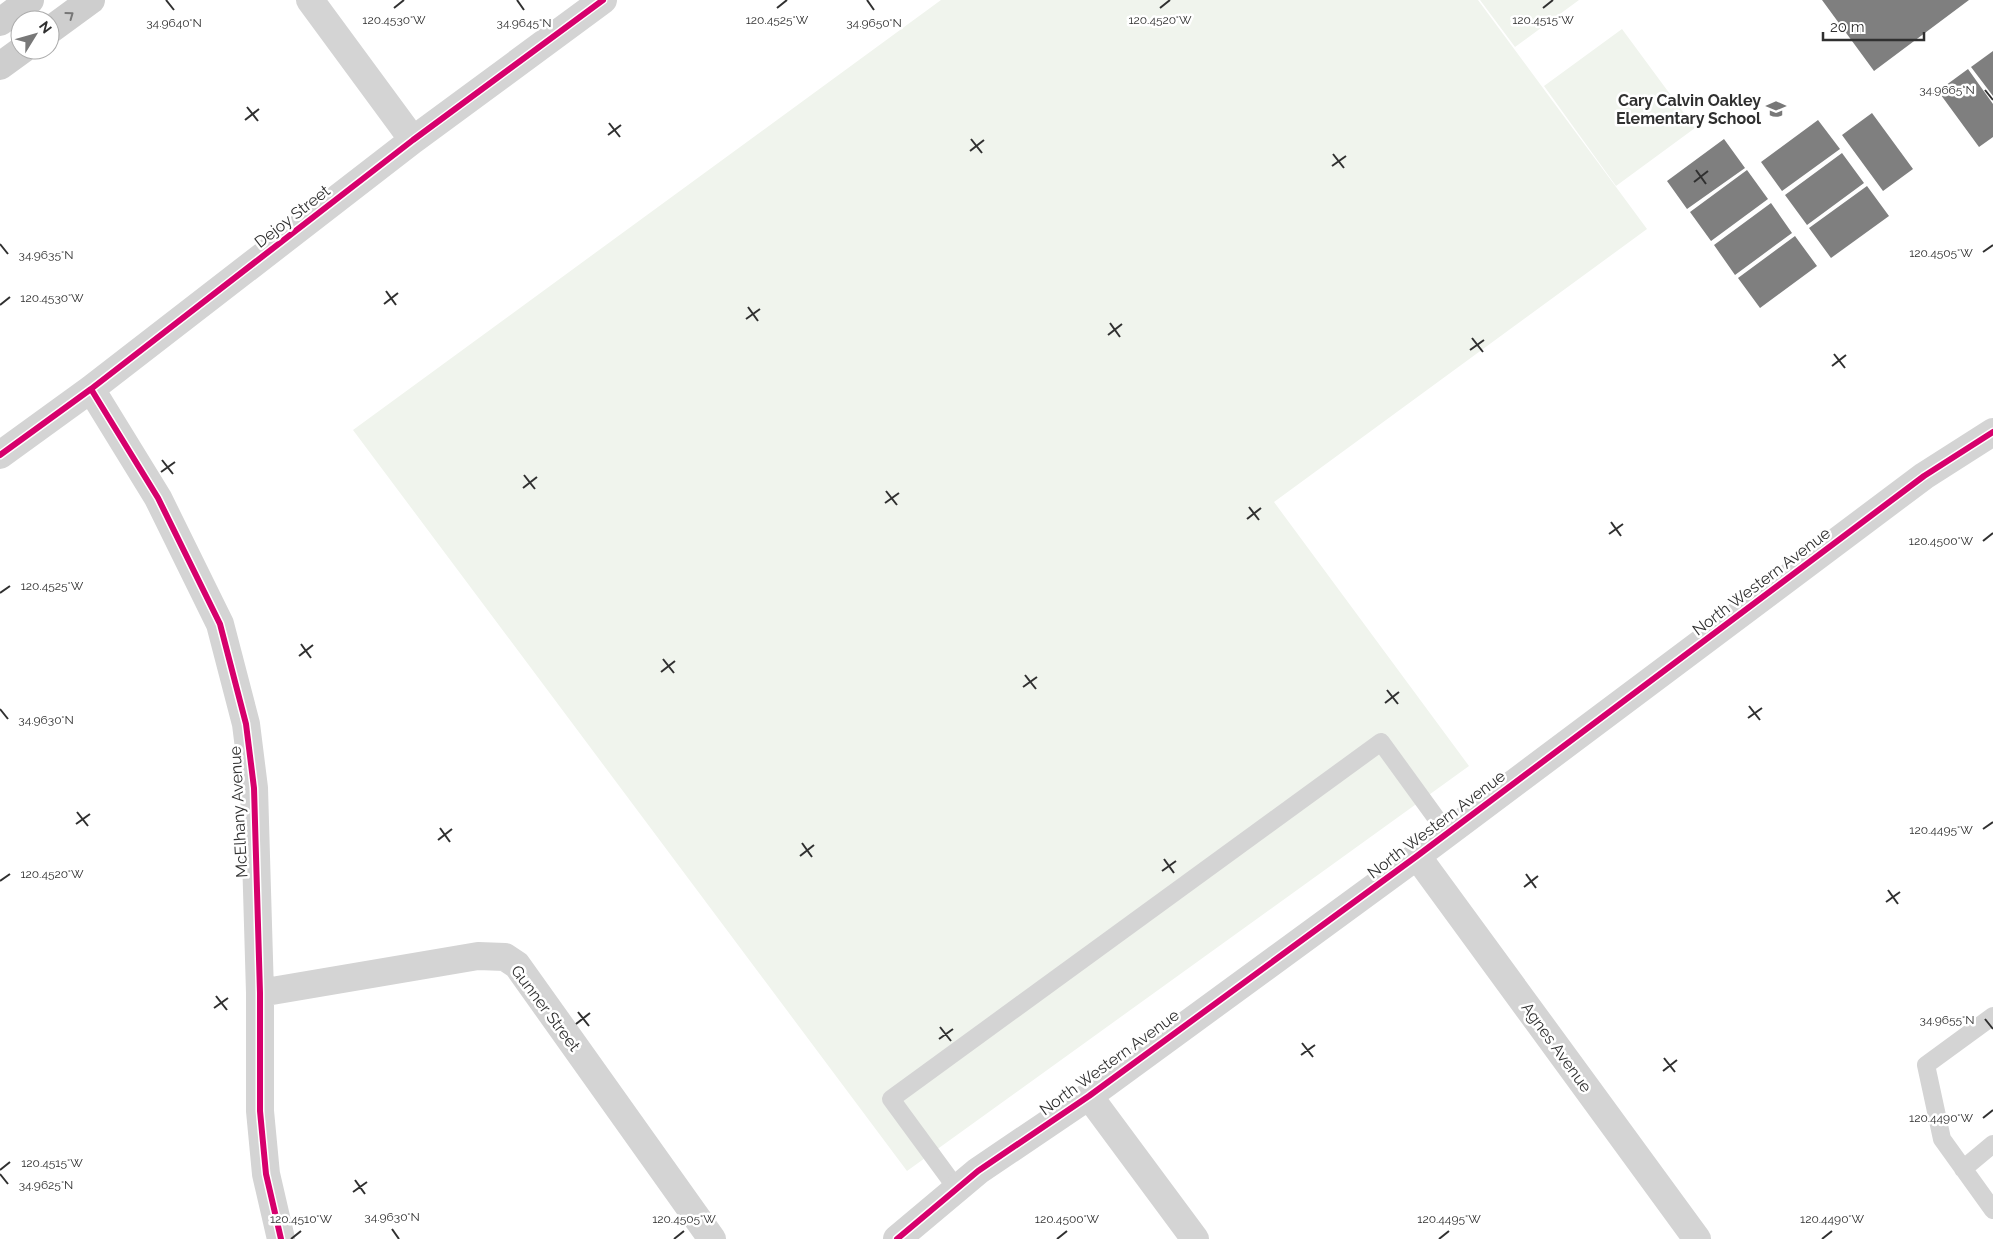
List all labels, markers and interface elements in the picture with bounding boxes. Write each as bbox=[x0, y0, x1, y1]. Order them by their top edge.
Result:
north arrow bbox=[10, 10, 60, 60]
scale bar bbox=[1823, 10, 1924, 42]
one-way arrow bbox=[64, 12, 74, 21]
text: 120.4530°W bbox=[362, 13, 426, 27]
text: 120.4525°W bbox=[746, 13, 809, 27]
text: 120.4520°W bbox=[1128, 13, 1192, 27]
text: 120.4515°W bbox=[1512, 13, 1574, 27]
text: 34.9640°N bbox=[146, 16, 202, 30]
text: 34.9645°N bbox=[496, 16, 552, 30]
text: 34.9650°N bbox=[846, 16, 902, 30]
text: N bbox=[36, 18, 55, 36]
text: 20 m bbox=[1830, 18, 1865, 36]
text: 34.9665°N bbox=[1919, 83, 1975, 97]
place label: Cary Calvin Oakley Elementary School bbox=[1616, 91, 1762, 128]
school or university icon: Cary Calvin Oakley Elementary School bbox=[1765, 98, 1787, 120]
street label: Dejoy Street bbox=[251, 181, 334, 252]
text: 120.4505°W bbox=[1909, 246, 1973, 260]
text: 34.9635°N bbox=[19, 248, 73, 262]
text: 120.4530°W bbox=[20, 291, 84, 305]
street label: North Western Avenue bbox=[1689, 523, 1834, 639]
text: 120.4500°W bbox=[1909, 534, 1974, 548]
text: 120.4525°W bbox=[21, 579, 84, 593]
text: 34.9630°N bbox=[18, 713, 74, 727]
street label: McElhany Avenue bbox=[226, 746, 251, 878]
street label: North Western Avenue bbox=[1364, 766, 1509, 882]
text: 120.4495°W bbox=[1909, 823, 1973, 837]
text: 120.4520°W bbox=[20, 867, 84, 881]
street label: Gunner Street bbox=[507, 962, 584, 1056]
street label: Agnes Avenue bbox=[1518, 999, 1596, 1096]
street label: North Western Avenue bbox=[1036, 1005, 1183, 1119]
text: 34.9655°N bbox=[1919, 1013, 1975, 1027]
text: 120.4490°W bbox=[1909, 1111, 1973, 1125]
text: 120.4515°W bbox=[21, 1156, 83, 1170]
text: 34.9625°N bbox=[19, 1178, 73, 1192]
text: 34.9630°N bbox=[364, 1210, 420, 1224]
text: 120.4510°W bbox=[270, 1212, 332, 1226]
text: 120.4505°W bbox=[652, 1212, 716, 1226]
text: 120.4500°W bbox=[1035, 1212, 1100, 1226]
text: 120.4495°W bbox=[1417, 1212, 1481, 1226]
text: 120.4490°W bbox=[1800, 1212, 1864, 1226]

